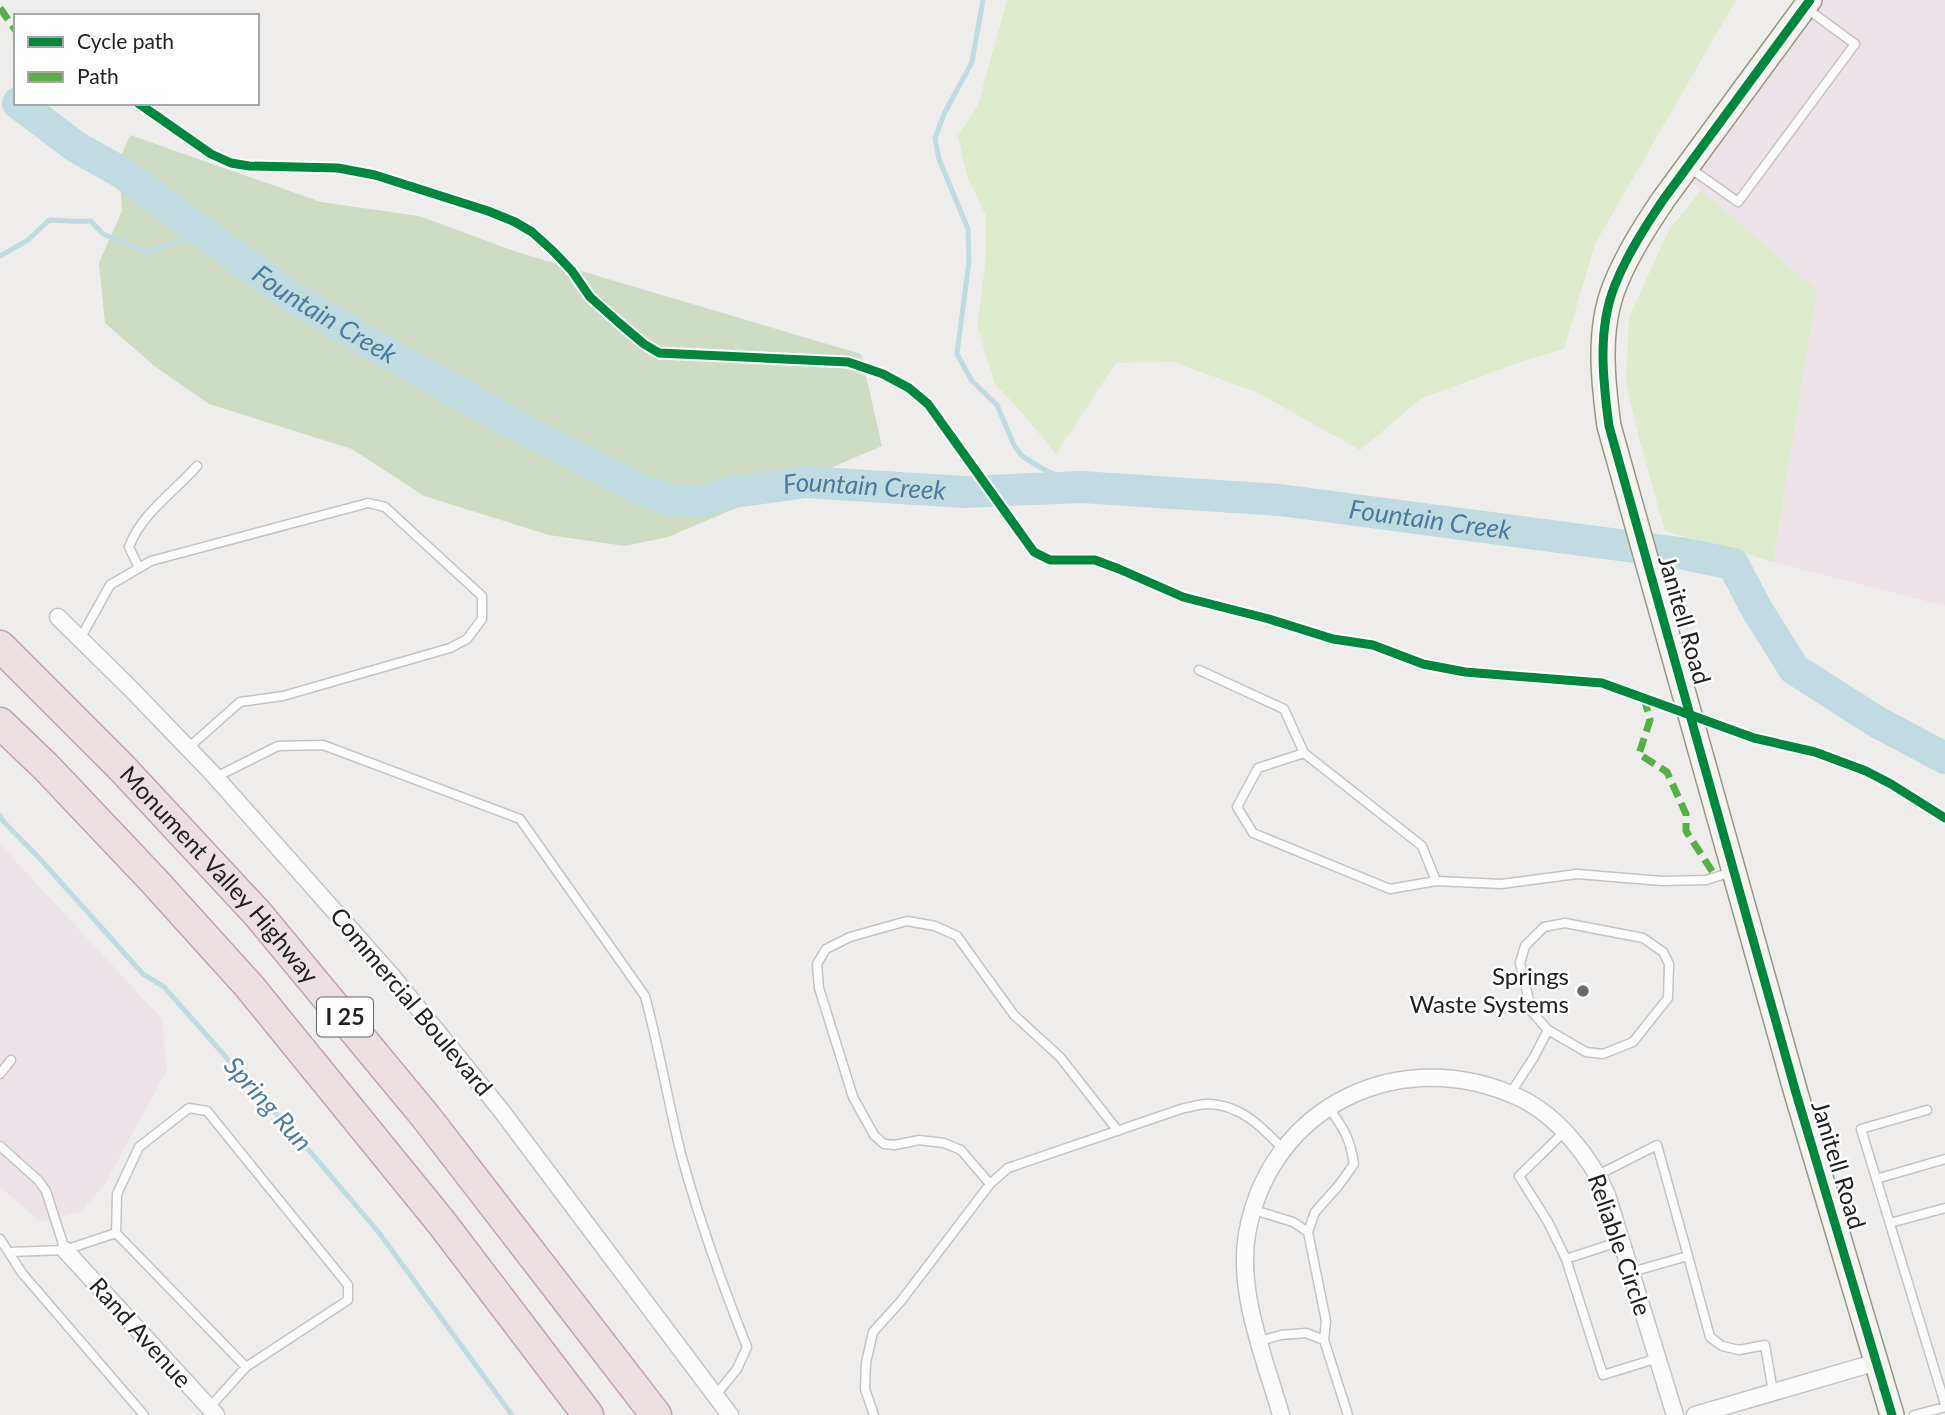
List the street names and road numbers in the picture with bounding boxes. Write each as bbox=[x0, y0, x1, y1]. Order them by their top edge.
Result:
street label: Janitell Road bbox=[1653, 552, 1718, 687]
street label: Monument Valley Highway bbox=[115, 759, 326, 989]
street label: Commercial Boulevard bbox=[325, 901, 499, 1101]
road number: I 25 bbox=[317, 998, 373, 1036]
street label: Janitell Road bbox=[1806, 1097, 1873, 1232]
street label: Reliable Circle bbox=[1583, 1170, 1658, 1319]
street label: Rand Avenue bbox=[84, 1271, 198, 1393]

